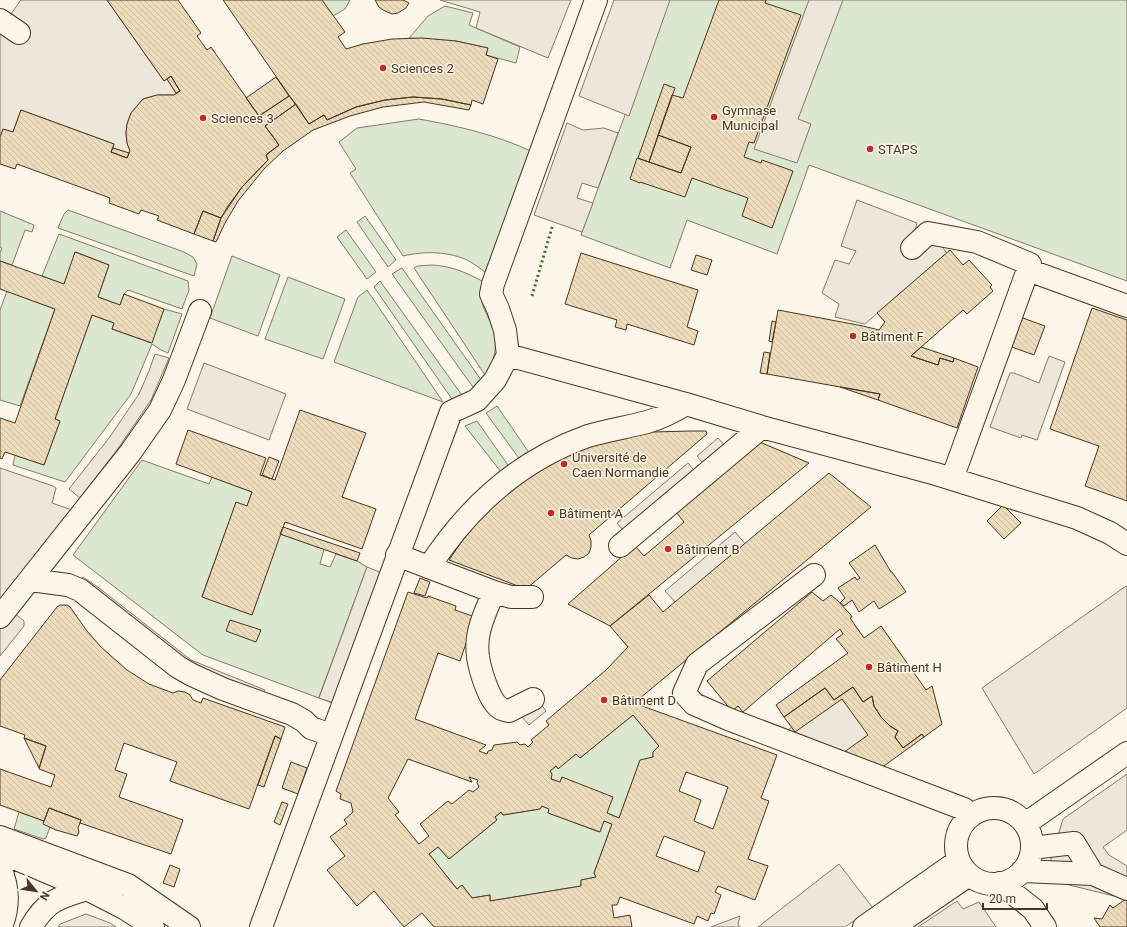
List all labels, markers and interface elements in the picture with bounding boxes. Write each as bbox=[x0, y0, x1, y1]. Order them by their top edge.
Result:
place label: Sciences 2 bbox=[391, 61, 454, 76]
marker: Sciences 2 bbox=[378, 63, 388, 73]
place label: Gymnase Municipal bbox=[722, 103, 778, 133]
place label: Sciences 3 bbox=[211, 111, 274, 126]
marker: Gymnase Municipal bbox=[709, 112, 719, 122]
marker: Sciences 3 bbox=[198, 113, 208, 123]
place label: STAPS bbox=[878, 142, 918, 157]
marker: STAPS bbox=[865, 144, 875, 154]
place label: Bâtiment F bbox=[861, 329, 924, 344]
marker: Bâtiment F bbox=[848, 331, 858, 341]
place label: Université de Caen Normandie bbox=[572, 450, 669, 480]
marker: Université de Caen Normandie bbox=[559, 459, 569, 469]
place label: Bâtiment A bbox=[559, 506, 624, 521]
marker: Bâtiment A bbox=[546, 508, 556, 518]
place label: Bâtiment B bbox=[676, 542, 740, 557]
marker: Bâtiment B bbox=[663, 544, 673, 554]
place label: Bâtiment H bbox=[877, 660, 942, 675]
marker: Bâtiment H bbox=[864, 662, 874, 672]
place label: Bâtiment D bbox=[612, 693, 676, 708]
marker: Bâtiment D bbox=[599, 695, 609, 705]
north arrow bbox=[16, 871, 56, 911]
scale bar bbox=[983, 885, 1047, 911]
text: N bbox=[37, 889, 52, 903]
text: 20 m bbox=[989, 892, 1016, 906]

